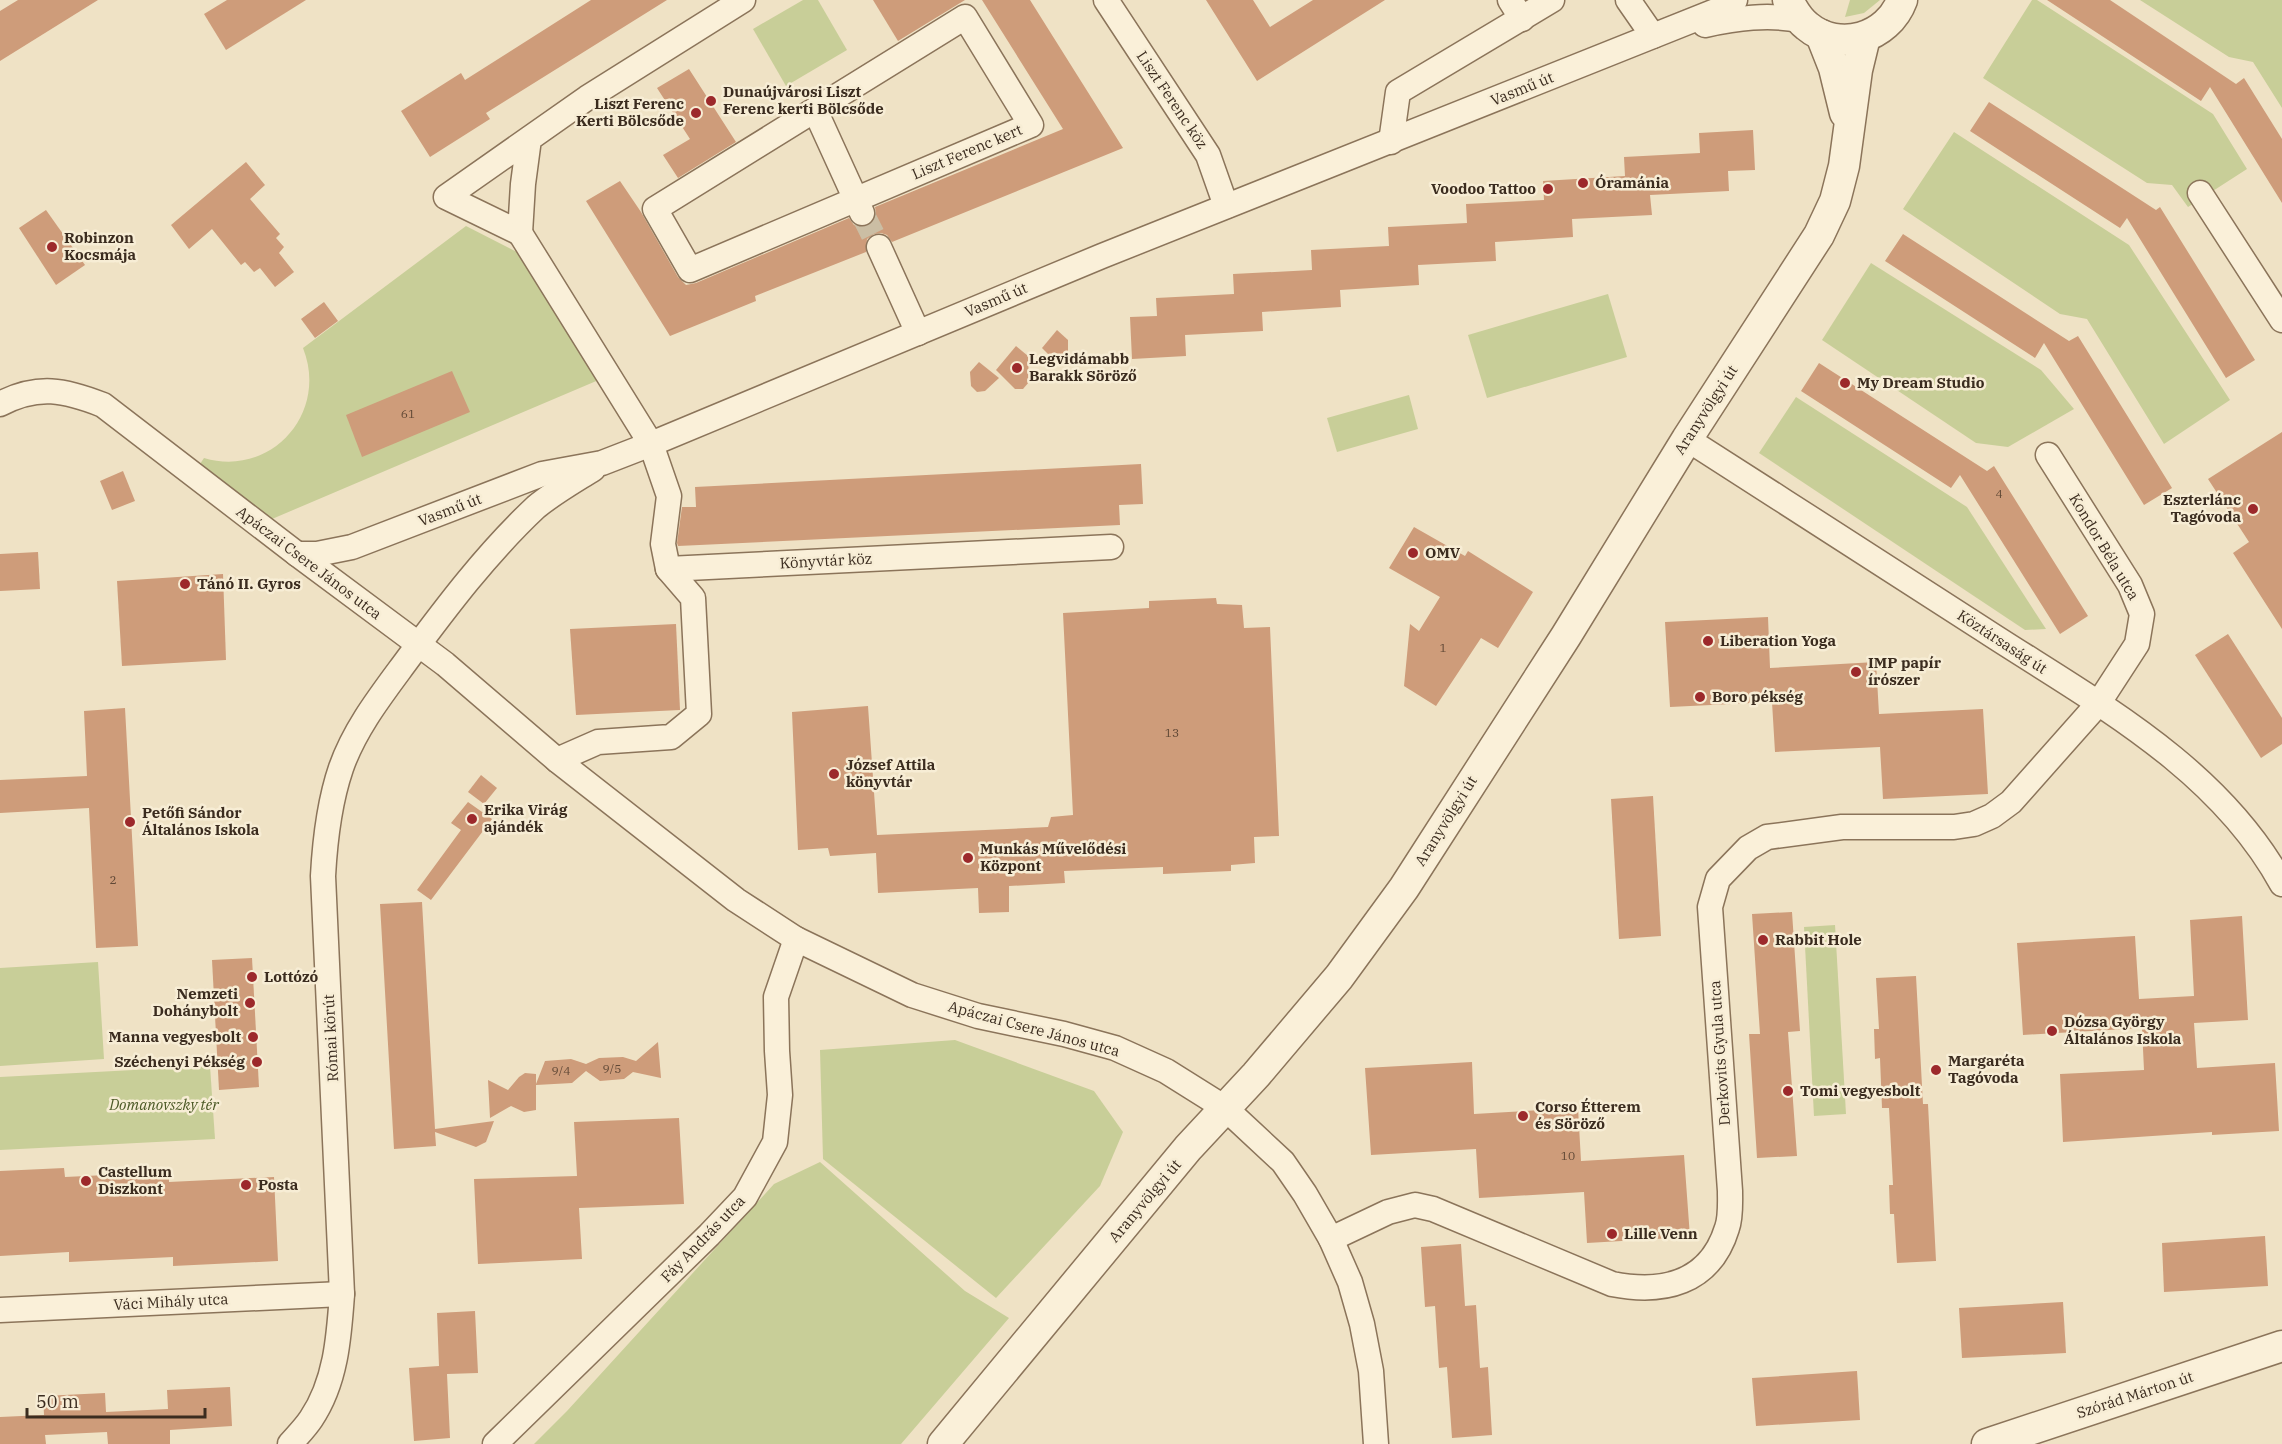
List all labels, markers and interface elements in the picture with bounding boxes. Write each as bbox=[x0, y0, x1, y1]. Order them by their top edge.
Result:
street label: Liszt Ferenc köz bbox=[1133, 47, 1212, 152]
street label: Vasmű út bbox=[1488, 67, 1556, 110]
place label: Dunaújvárosi Liszt Ferenc kerti Bölcsőde bbox=[723, 82, 884, 118]
place label: Liszt Ferenc Kerti Bölcsőde bbox=[576, 94, 684, 130]
marker: Dunaújvárosi Liszt Ferenc kerti Bölcsőde bbox=[704, 94, 718, 108]
marker: Liszt Ferenc Kerti Bölcsőde bbox=[689, 106, 703, 120]
street label: Liszt Ferenc kert bbox=[909, 120, 1025, 183]
place label: Óramánia bbox=[1595, 173, 1669, 192]
marker: Óramánia bbox=[1576, 176, 1590, 190]
place label: Voodoo Tattoo bbox=[1431, 179, 1536, 198]
marker: Voodoo Tattoo bbox=[1541, 182, 1555, 196]
place label: Robinzon Kocsmája bbox=[64, 228, 136, 264]
marker: Robinzon Kocsmája bbox=[45, 240, 59, 254]
street label: Vasmű út bbox=[962, 278, 1030, 321]
place label: Legvidámabb Barakk Söröző bbox=[1029, 349, 1137, 385]
marker: Legvidámabb Barakk Söröző bbox=[1010, 361, 1024, 375]
street label: Aranyvölgyi út bbox=[1670, 361, 1742, 458]
place label: My Dream Studio bbox=[1857, 373, 1985, 392]
marker: My Dream Studio bbox=[1838, 376, 1852, 390]
house number: 61 bbox=[401, 406, 415, 421]
house number: 4 bbox=[1995, 486, 2003, 501]
street label: Vasmű út bbox=[416, 489, 484, 530]
street label: Kondor Béla utca bbox=[2065, 490, 2144, 603]
place label: Eszterlánc Tagóvoda bbox=[2163, 490, 2241, 526]
street label: Apáczai Csere János utca bbox=[233, 502, 386, 623]
marker: Eszterlánc Tagóvoda bbox=[2246, 502, 2260, 516]
place label: OMV bbox=[1425, 543, 1461, 562]
marker: OMV bbox=[1406, 546, 1420, 560]
street label: Könyvtár köz bbox=[779, 549, 873, 572]
place label: Tánó II. Gyros bbox=[197, 574, 301, 593]
marker: Tánó II. Gyros bbox=[178, 577, 192, 591]
street label: Köztársaság út bbox=[1954, 605, 2051, 678]
place label: Liberation Yoga bbox=[1720, 631, 1836, 650]
marker: Liberation Yoga bbox=[1701, 634, 1715, 648]
house number: 1 bbox=[1439, 640, 1447, 655]
place label: IMP papír írószer bbox=[1868, 653, 1942, 689]
marker: IMP papír írószer bbox=[1849, 665, 1863, 679]
place label: Boro pékség bbox=[1712, 687, 1803, 706]
marker: Boro pékség bbox=[1693, 690, 1707, 704]
house number: 13 bbox=[1165, 725, 1179, 740]
place label: József Attila könyvtár bbox=[846, 755, 936, 791]
marker: József Attila könyvtár bbox=[827, 767, 841, 781]
street label: Aranyvölgyi út bbox=[1410, 772, 1481, 869]
place label: Erika Virág ajándék bbox=[484, 800, 568, 836]
place label: Petőfi Sándor Általános Iskola bbox=[142, 803, 260, 839]
marker: Erika Virág ajándék bbox=[465, 812, 479, 826]
marker: Petőfi Sándor Általános Iskola bbox=[123, 815, 137, 829]
place label: Munkás Művelődési Központ bbox=[980, 839, 1126, 875]
marker: Munkás Művelődési Központ bbox=[961, 851, 975, 865]
house number: 2 bbox=[109, 872, 117, 887]
place label: Rabbit Hole bbox=[1775, 930, 1862, 949]
marker: Rabbit Hole bbox=[1756, 933, 1770, 947]
place label: Lottózó bbox=[264, 967, 318, 986]
marker: Lottózó bbox=[245, 970, 259, 984]
street label: Derkovits Gyula utca bbox=[1705, 980, 1734, 1126]
place label: Nemzeti Dohánybolt bbox=[153, 984, 238, 1020]
street label: Római körút bbox=[319, 994, 342, 1082]
marker: Nemzeti Dohánybolt bbox=[243, 996, 257, 1010]
street label: Apáczai Csere János utca bbox=[946, 996, 1122, 1061]
place label: Dózsa György Általános Iskola bbox=[2064, 1012, 2182, 1048]
marker: Dózsa György Általános Iskola bbox=[2045, 1024, 2059, 1038]
place label: Manna vegyesbolt bbox=[109, 1027, 241, 1046]
marker: Manna vegyesbolt bbox=[246, 1030, 260, 1044]
place label: Margaréta Tagóvoda bbox=[1948, 1051, 2025, 1087]
place label: Széchenyi Pékség bbox=[114, 1052, 245, 1071]
marker: Széchenyi Pékség bbox=[250, 1055, 264, 1069]
house number: 9/5 bbox=[603, 1061, 621, 1076]
house number: 9/4 bbox=[552, 1063, 570, 1078]
marker: Margaréta Tagóvoda bbox=[1929, 1063, 1943, 1077]
place label: Tomi vegyesbolt bbox=[1800, 1081, 1921, 1100]
marker: Tomi vegyesbolt bbox=[1781, 1084, 1795, 1098]
park label: Domanovszky tér bbox=[108, 1095, 219, 1114]
place label: Corso Étterem és Söröző bbox=[1535, 1097, 1641, 1133]
marker: Corso Étterem és Söröző bbox=[1516, 1109, 1530, 1123]
house number: 10 bbox=[1561, 1148, 1575, 1163]
street label: Aranyvölgyi út bbox=[1104, 1155, 1185, 1246]
place label: Castellum Diszkont bbox=[98, 1162, 172, 1198]
marker: Castellum Diszkont bbox=[79, 1174, 93, 1188]
place label: Posta bbox=[258, 1175, 299, 1194]
marker: Posta bbox=[239, 1178, 253, 1192]
street label: Fáy András utca bbox=[656, 1191, 749, 1286]
place label: Lille Venn bbox=[1624, 1224, 1698, 1243]
marker: Lille Venn bbox=[1605, 1227, 1619, 1241]
street label: Váci Mihály utca bbox=[113, 1289, 229, 1314]
street label: Szórád Márton út bbox=[2074, 1367, 2196, 1422]
scale bar bbox=[27, 1381, 206, 1419]
text: 50 m bbox=[36, 1390, 79, 1413]

